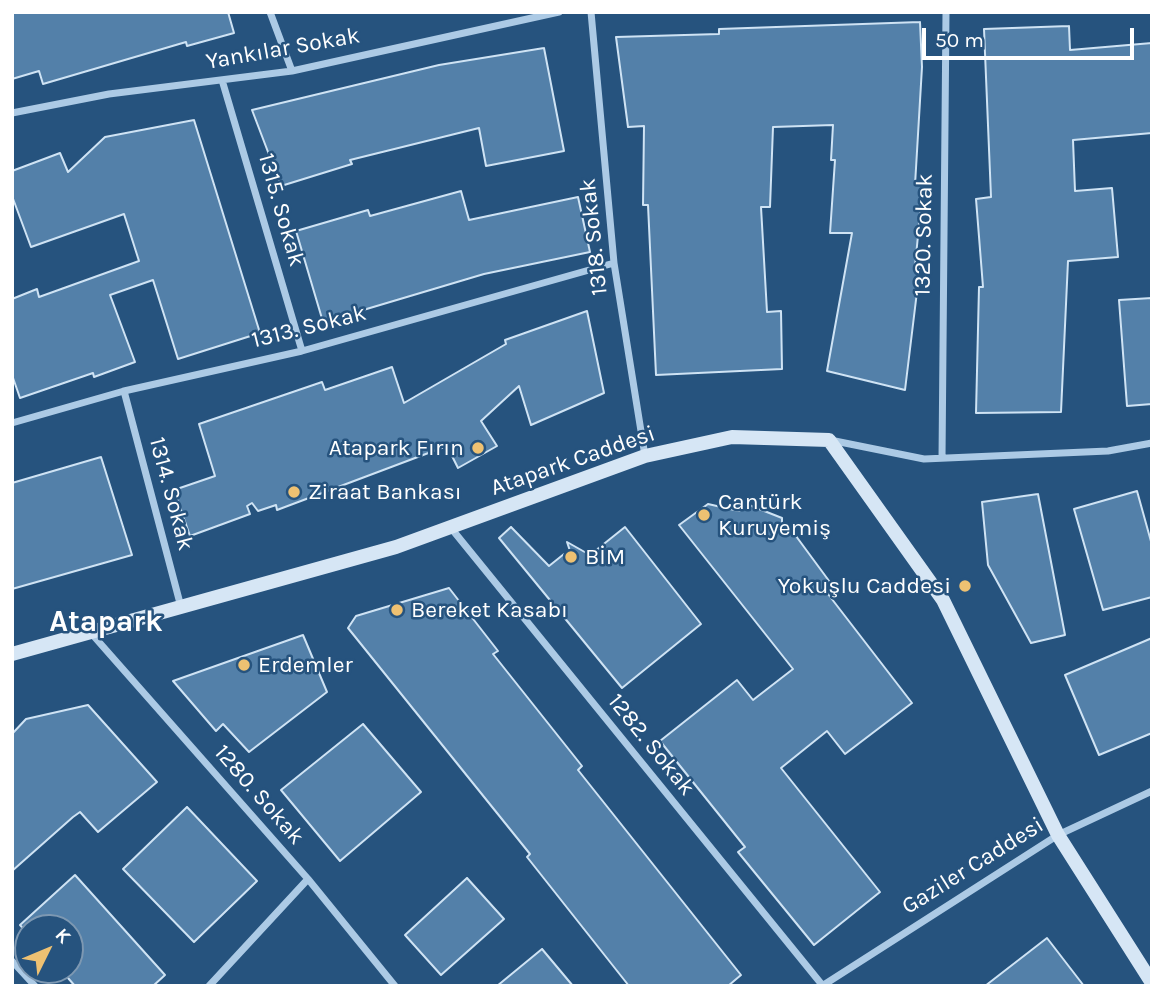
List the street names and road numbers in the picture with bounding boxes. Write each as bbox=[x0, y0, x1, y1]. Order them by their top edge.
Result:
street label: Yankılar Sokak bbox=[204, 22, 362, 76]
street label: 1315. Sokak bbox=[252, 150, 310, 270]
street label: 1320. Sokak bbox=[909, 173, 939, 297]
street label: 1318. Sokak bbox=[574, 177, 614, 297]
street label: 1313. Sokak bbox=[249, 299, 369, 355]
street label: Atapark Caddesi bbox=[487, 420, 659, 502]
street label: 1314. Sokak bbox=[143, 434, 199, 554]
street label: 1282. Sokak bbox=[602, 689, 700, 801]
street label: 1280. Sokak bbox=[208, 739, 310, 851]
street label: Gaziler Caddesi bbox=[897, 811, 1049, 921]

